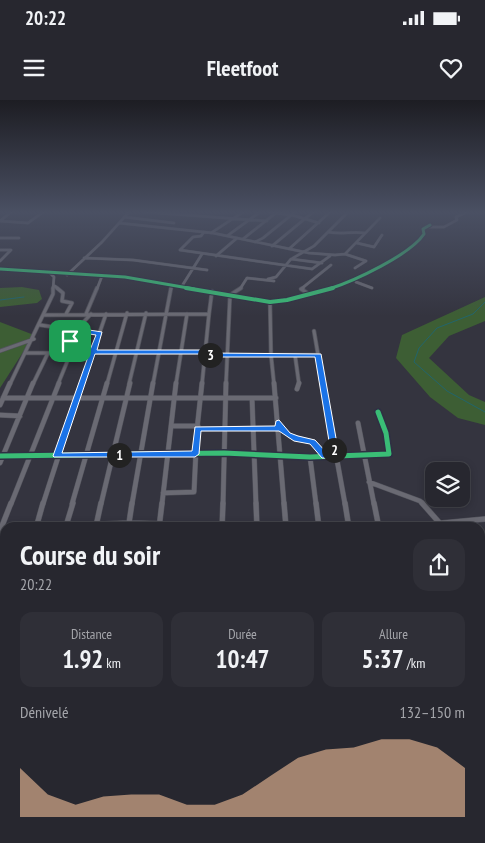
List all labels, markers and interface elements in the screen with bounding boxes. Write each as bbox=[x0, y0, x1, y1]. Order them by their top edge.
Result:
text: 20:22 bbox=[25, 6, 66, 30]
icon: menu bbox=[20, 54, 48, 82]
text: Fleetfoot bbox=[207, 54, 278, 82]
icon: heart bbox=[437, 54, 465, 82]
pin bbox=[49, 320, 91, 362]
icon: arrive bbox=[56, 327, 84, 355]
pin: 3 bbox=[198, 342, 222, 368]
text: 3 bbox=[207, 346, 214, 364]
pin: 2 bbox=[322, 438, 346, 462]
text: 2 bbox=[331, 441, 338, 459]
pin: 1 bbox=[106, 442, 132, 468]
text: 1 bbox=[116, 446, 123, 464]
map controls bbox=[425, 462, 470, 507]
button: layers bbox=[425, 462, 470, 507]
text: Course du soir bbox=[20, 536, 160, 573]
button: share bbox=[413, 539, 465, 591]
text: 20:22 bbox=[20, 574, 52, 594]
text: Distance bbox=[71, 625, 112, 643]
text: Durée bbox=[228, 625, 257, 643]
text: Allure bbox=[379, 625, 408, 643]
text: 1.92 bbox=[62, 643, 103, 675]
text: 10:47 bbox=[215, 643, 270, 675]
text: 5:37 bbox=[362, 643, 404, 675]
text: km bbox=[103, 654, 121, 672]
text: /km bbox=[404, 654, 425, 672]
text: Dénivelé bbox=[20, 702, 69, 722]
text: 132–150 m bbox=[400, 702, 465, 722]

